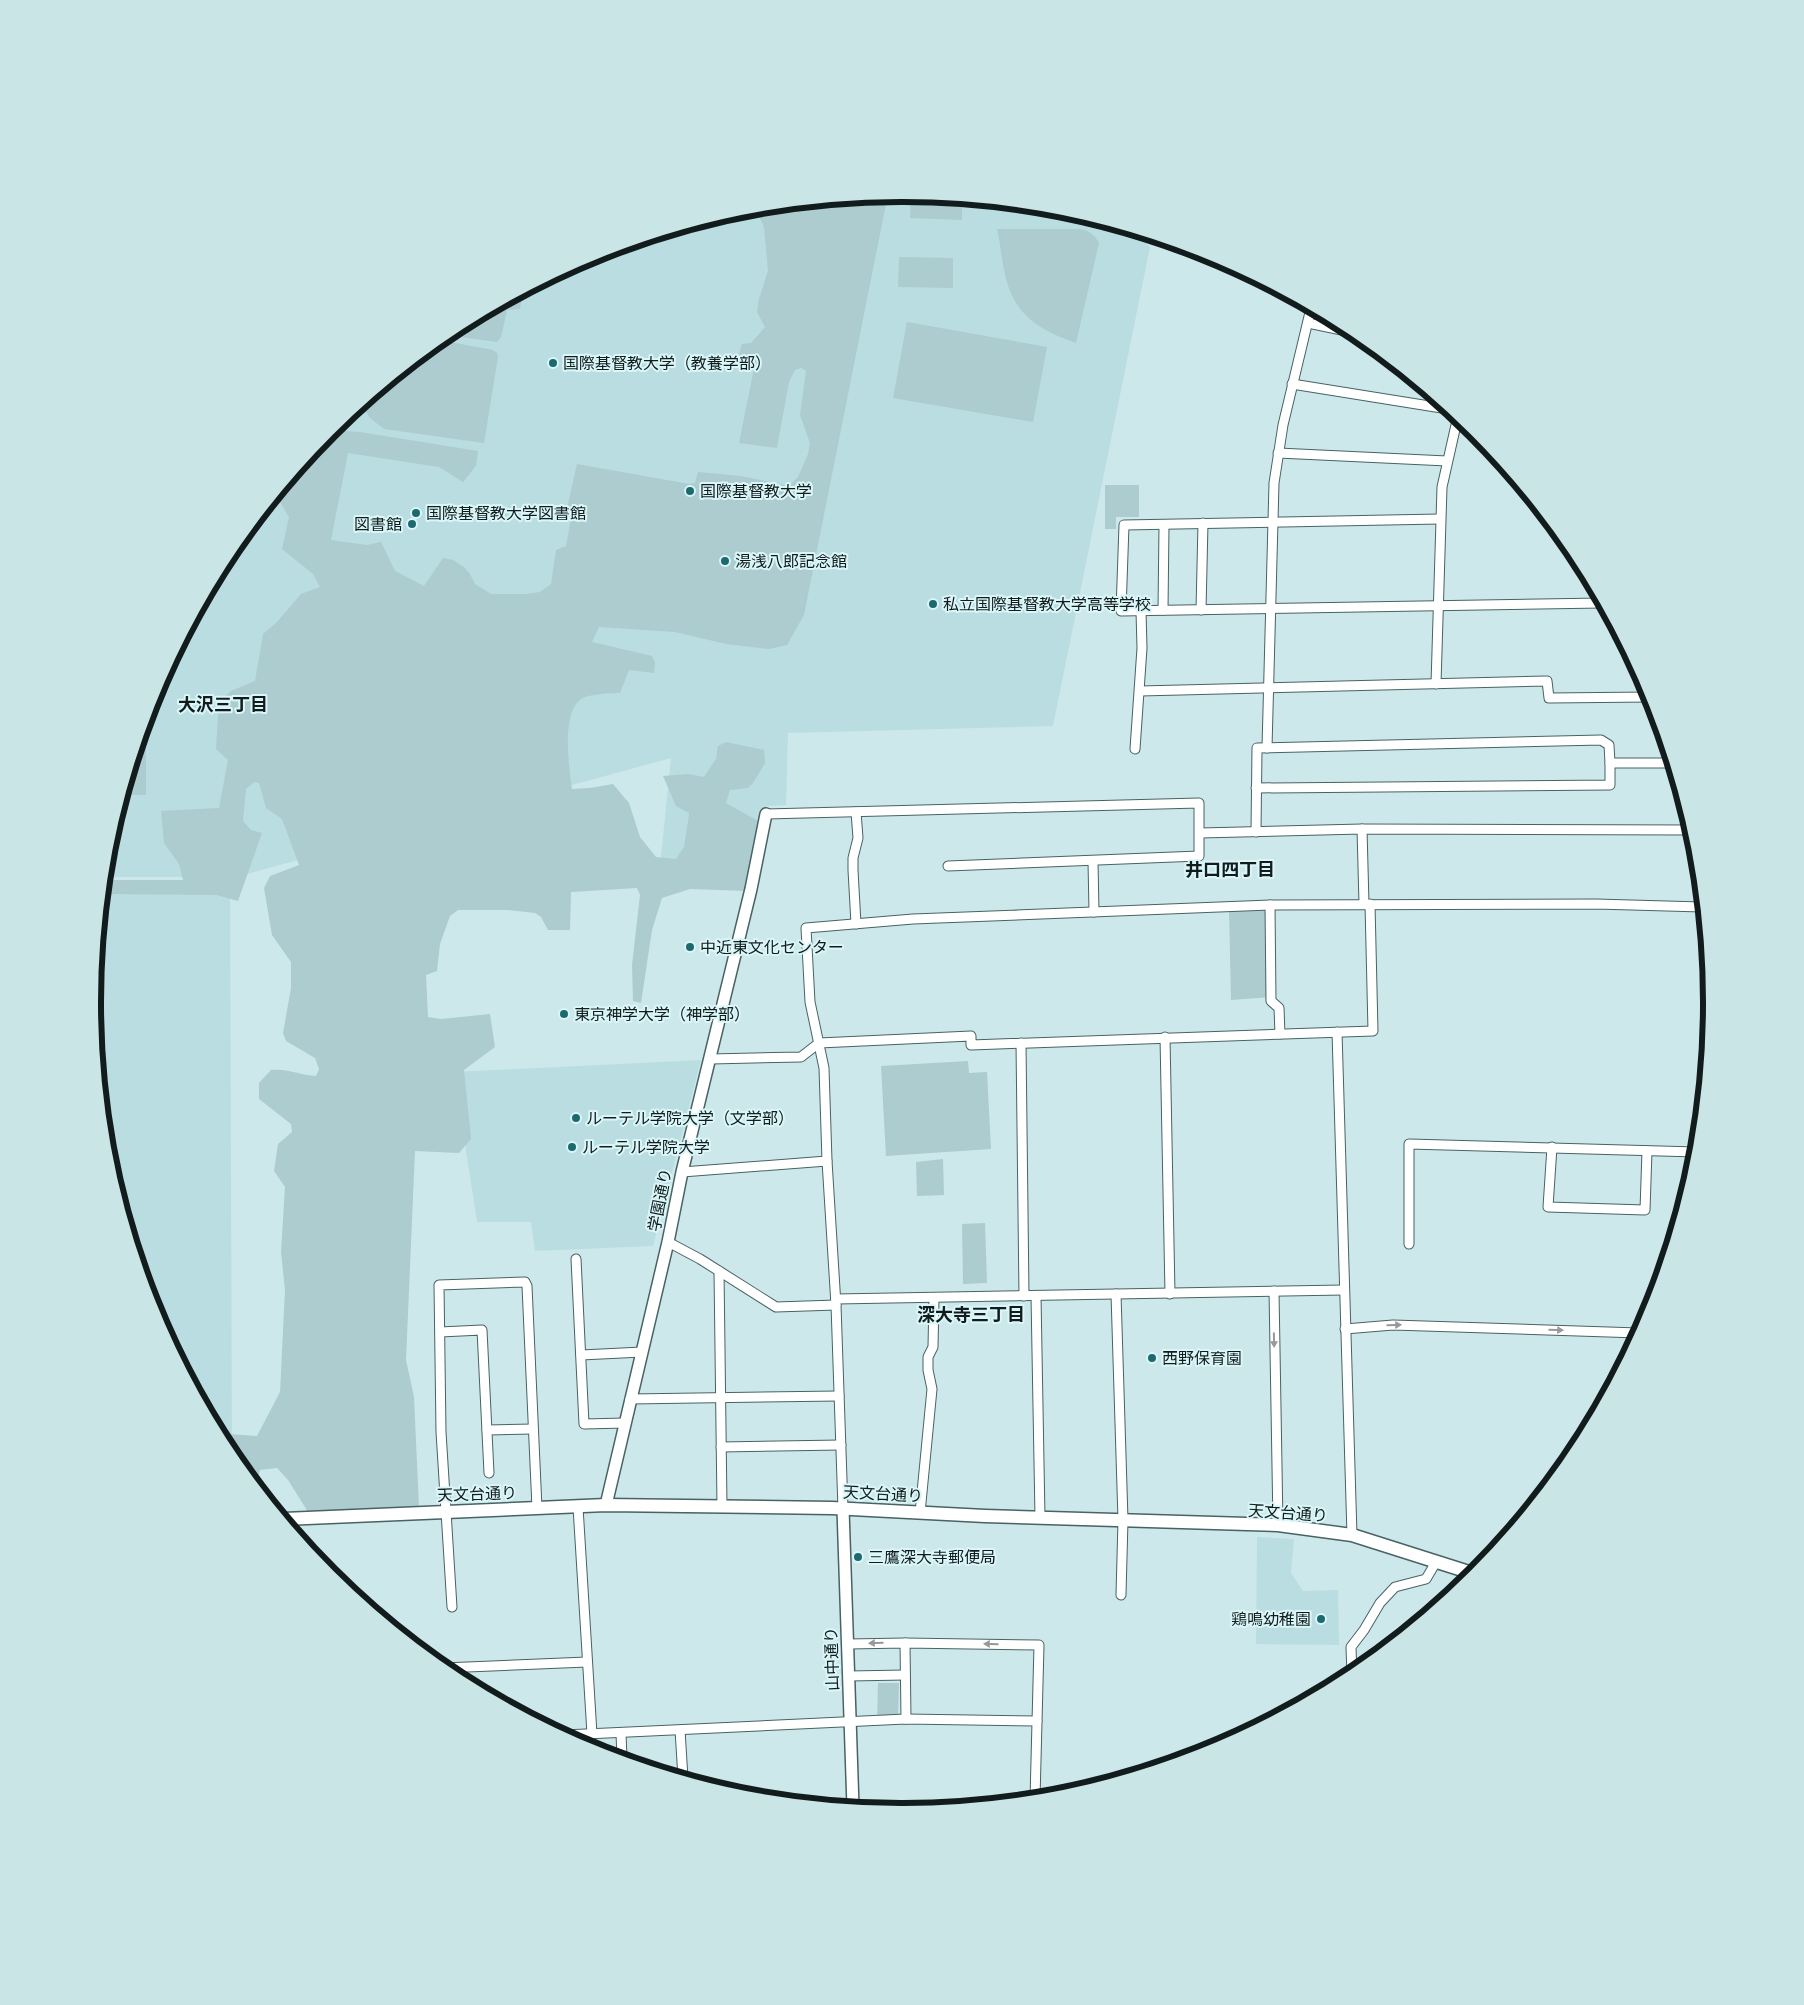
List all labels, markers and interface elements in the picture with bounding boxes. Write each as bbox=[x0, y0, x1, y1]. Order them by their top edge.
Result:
place label: 国際基督教大学（教養学部） bbox=[563, 354, 771, 373]
marker: 国際基督教大学（教養学部） bbox=[547, 357, 559, 369]
place label: 国際基督教大学 bbox=[700, 482, 812, 501]
marker: 国際基督教大学 bbox=[684, 485, 696, 497]
place label: 国際基督教大学図書館 bbox=[426, 504, 586, 523]
marker: 国際基督教大学図書館 bbox=[410, 507, 422, 519]
place label: 図書館 bbox=[354, 515, 402, 534]
marker: 図書館 bbox=[406, 518, 418, 530]
place label: 湯浅八郎記念館 bbox=[735, 552, 847, 571]
marker: 湯浅八郎記念館 bbox=[719, 555, 731, 567]
place label: 私立国際基督教大学高等学校 bbox=[943, 595, 1151, 614]
marker: 私立国際基督教大学高等学校 bbox=[927, 598, 939, 610]
district label: 大沢三丁目 bbox=[178, 694, 268, 716]
district label: 井口四丁目 bbox=[1185, 859, 1275, 881]
place label: 中近東文化センター bbox=[700, 938, 844, 957]
marker: 中近東文化センター bbox=[684, 941, 696, 953]
place label: 東京神学大学（神学部） bbox=[574, 1005, 750, 1024]
marker: 東京神学大学（神学部） bbox=[558, 1008, 570, 1020]
place label: ルーテル学院大学（文学部） bbox=[586, 1109, 794, 1128]
marker: ルーテル学院大学（文学部） bbox=[570, 1112, 582, 1124]
place label: ルーテル学院大学 bbox=[582, 1138, 710, 1157]
marker: ルーテル学院大学 bbox=[566, 1141, 578, 1153]
street label: 学園通り bbox=[645, 1167, 675, 1233]
district label: 深大寺三丁目 bbox=[917, 1304, 1025, 1326]
one-way arrow bbox=[1386, 1321, 1402, 1329]
one-way arrow bbox=[1548, 1326, 1564, 1334]
one-way arrow bbox=[1270, 1332, 1278, 1348]
place label: 西野保育園 bbox=[1162, 1349, 1242, 1368]
marker: 西野保育園 bbox=[1146, 1352, 1158, 1364]
street label: 天文台通り bbox=[843, 1482, 923, 1506]
street label: 天文台通り bbox=[437, 1483, 517, 1505]
street label: 天文台通り bbox=[1247, 1501, 1329, 1525]
place label: 三鷹深大寺郵便局 bbox=[868, 1548, 996, 1567]
marker: 三鷹深大寺郵便局 bbox=[852, 1551, 864, 1563]
place label: 鶏鳴幼稚園 bbox=[1231, 1610, 1311, 1629]
marker: 鶏鳴幼稚園 bbox=[1315, 1613, 1327, 1625]
street label: 山中通り bbox=[821, 1627, 843, 1691]
one-way arrow bbox=[868, 1639, 884, 1647]
one-way arrow bbox=[982, 1640, 998, 1648]

